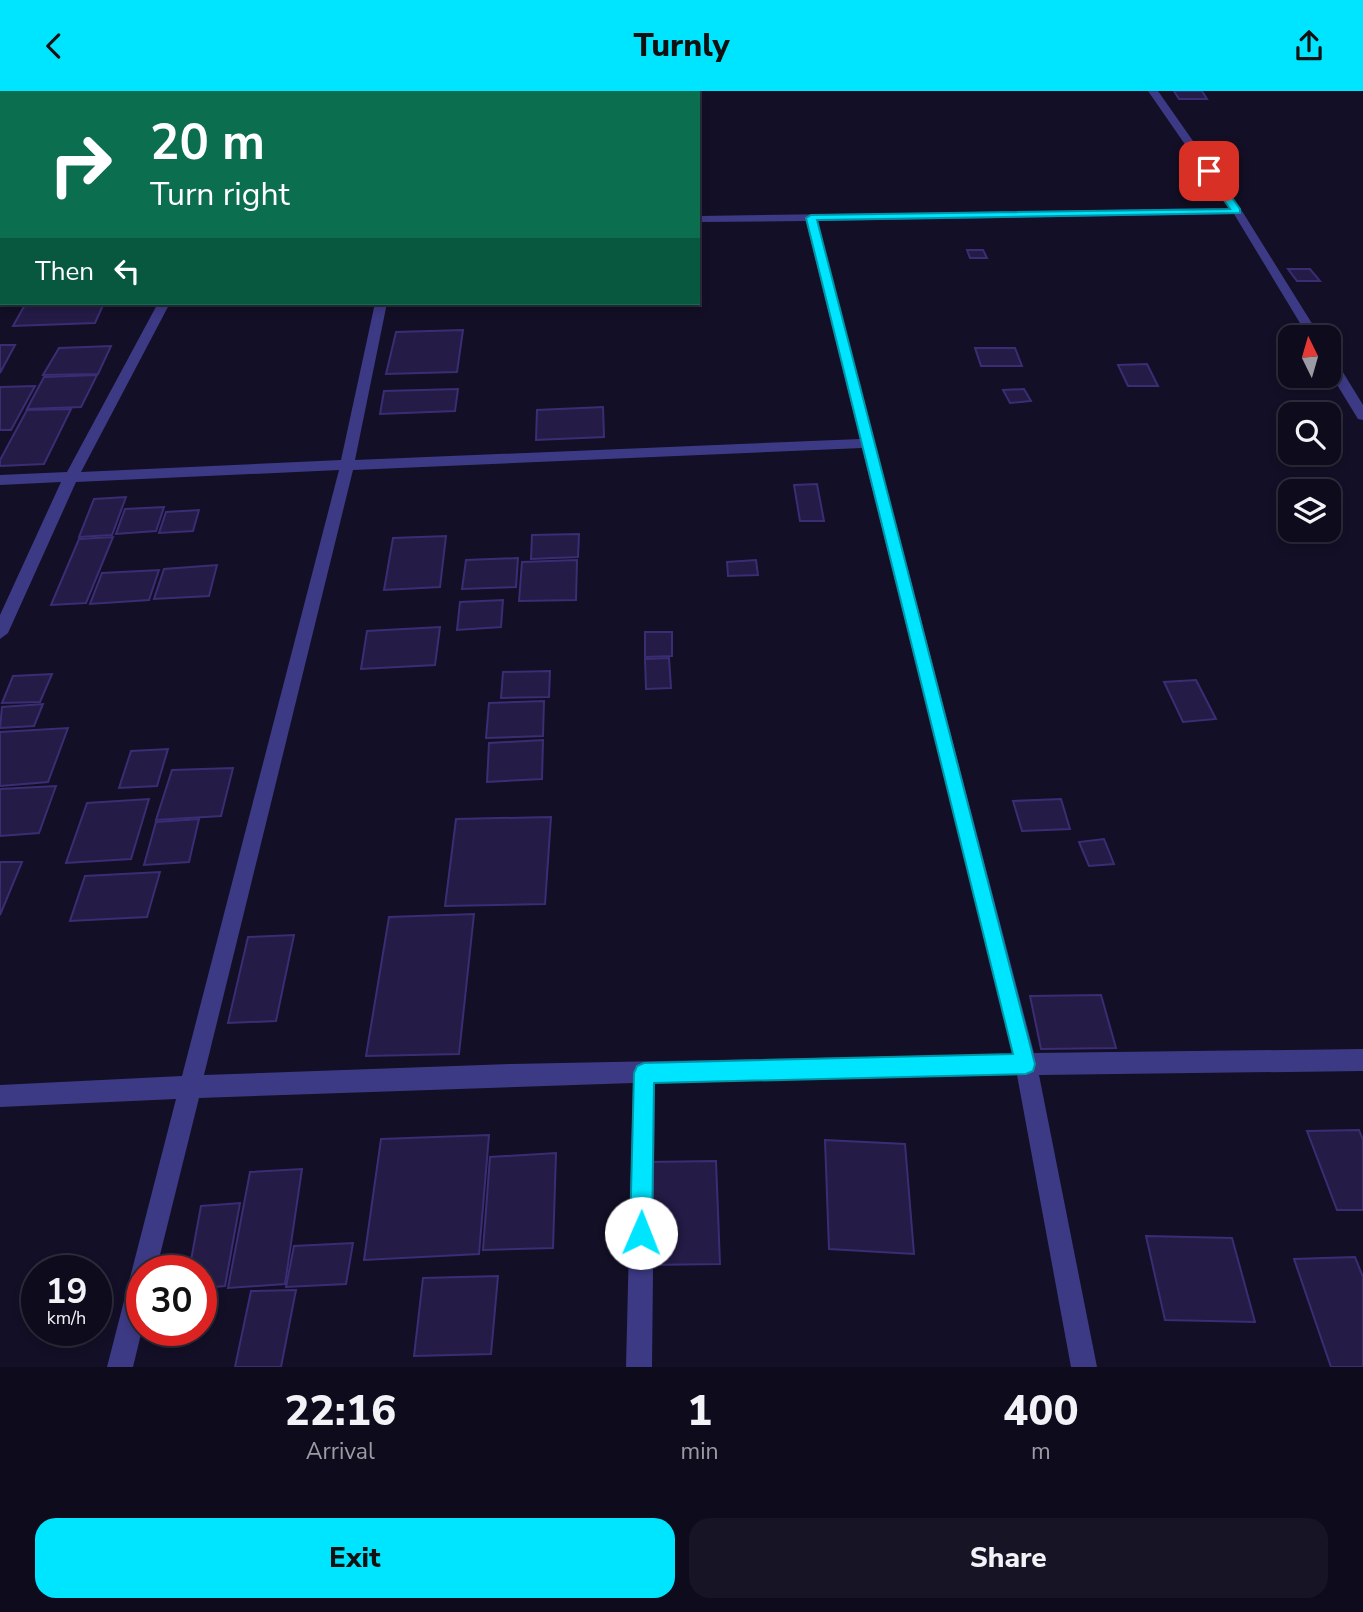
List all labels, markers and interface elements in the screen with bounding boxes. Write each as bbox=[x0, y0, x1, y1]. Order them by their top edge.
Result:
text: Turnly bbox=[633, 24, 730, 67]
icon: back bbox=[35, 27, 73, 65]
icon: share bbox=[1290, 27, 1328, 65]
text: 20 m bbox=[150, 109, 265, 176]
icon: right bbox=[35, 119, 126, 210]
pin bbox=[1179, 141, 1239, 201]
icon: arrive bbox=[1190, 152, 1228, 190]
text: Turn right bbox=[150, 173, 290, 216]
icon: left bbox=[108, 252, 146, 290]
text: Then bbox=[35, 254, 94, 289]
north arrow bbox=[1278, 325, 1340, 389]
map controls bbox=[1278, 325, 1341, 542]
button: search bbox=[1278, 402, 1341, 465]
button: layers bbox=[1278, 479, 1341, 542]
position arrow bbox=[604, 1196, 678, 1270]
speed limit sign: 30 bbox=[126, 1255, 217, 1346]
text: 19 bbox=[45, 1268, 88, 1315]
text: km/h bbox=[47, 1306, 86, 1330]
text: 22:16 bbox=[284, 1383, 396, 1440]
text: 1 bbox=[687, 1383, 712, 1440]
text: 400 bbox=[1003, 1383, 1079, 1440]
text: Arrival bbox=[306, 1436, 375, 1467]
text: min bbox=[681, 1436, 719, 1467]
text: m bbox=[1031, 1436, 1051, 1467]
button: Exit bbox=[35, 1518, 675, 1598]
button: Share bbox=[689, 1518, 1328, 1598]

